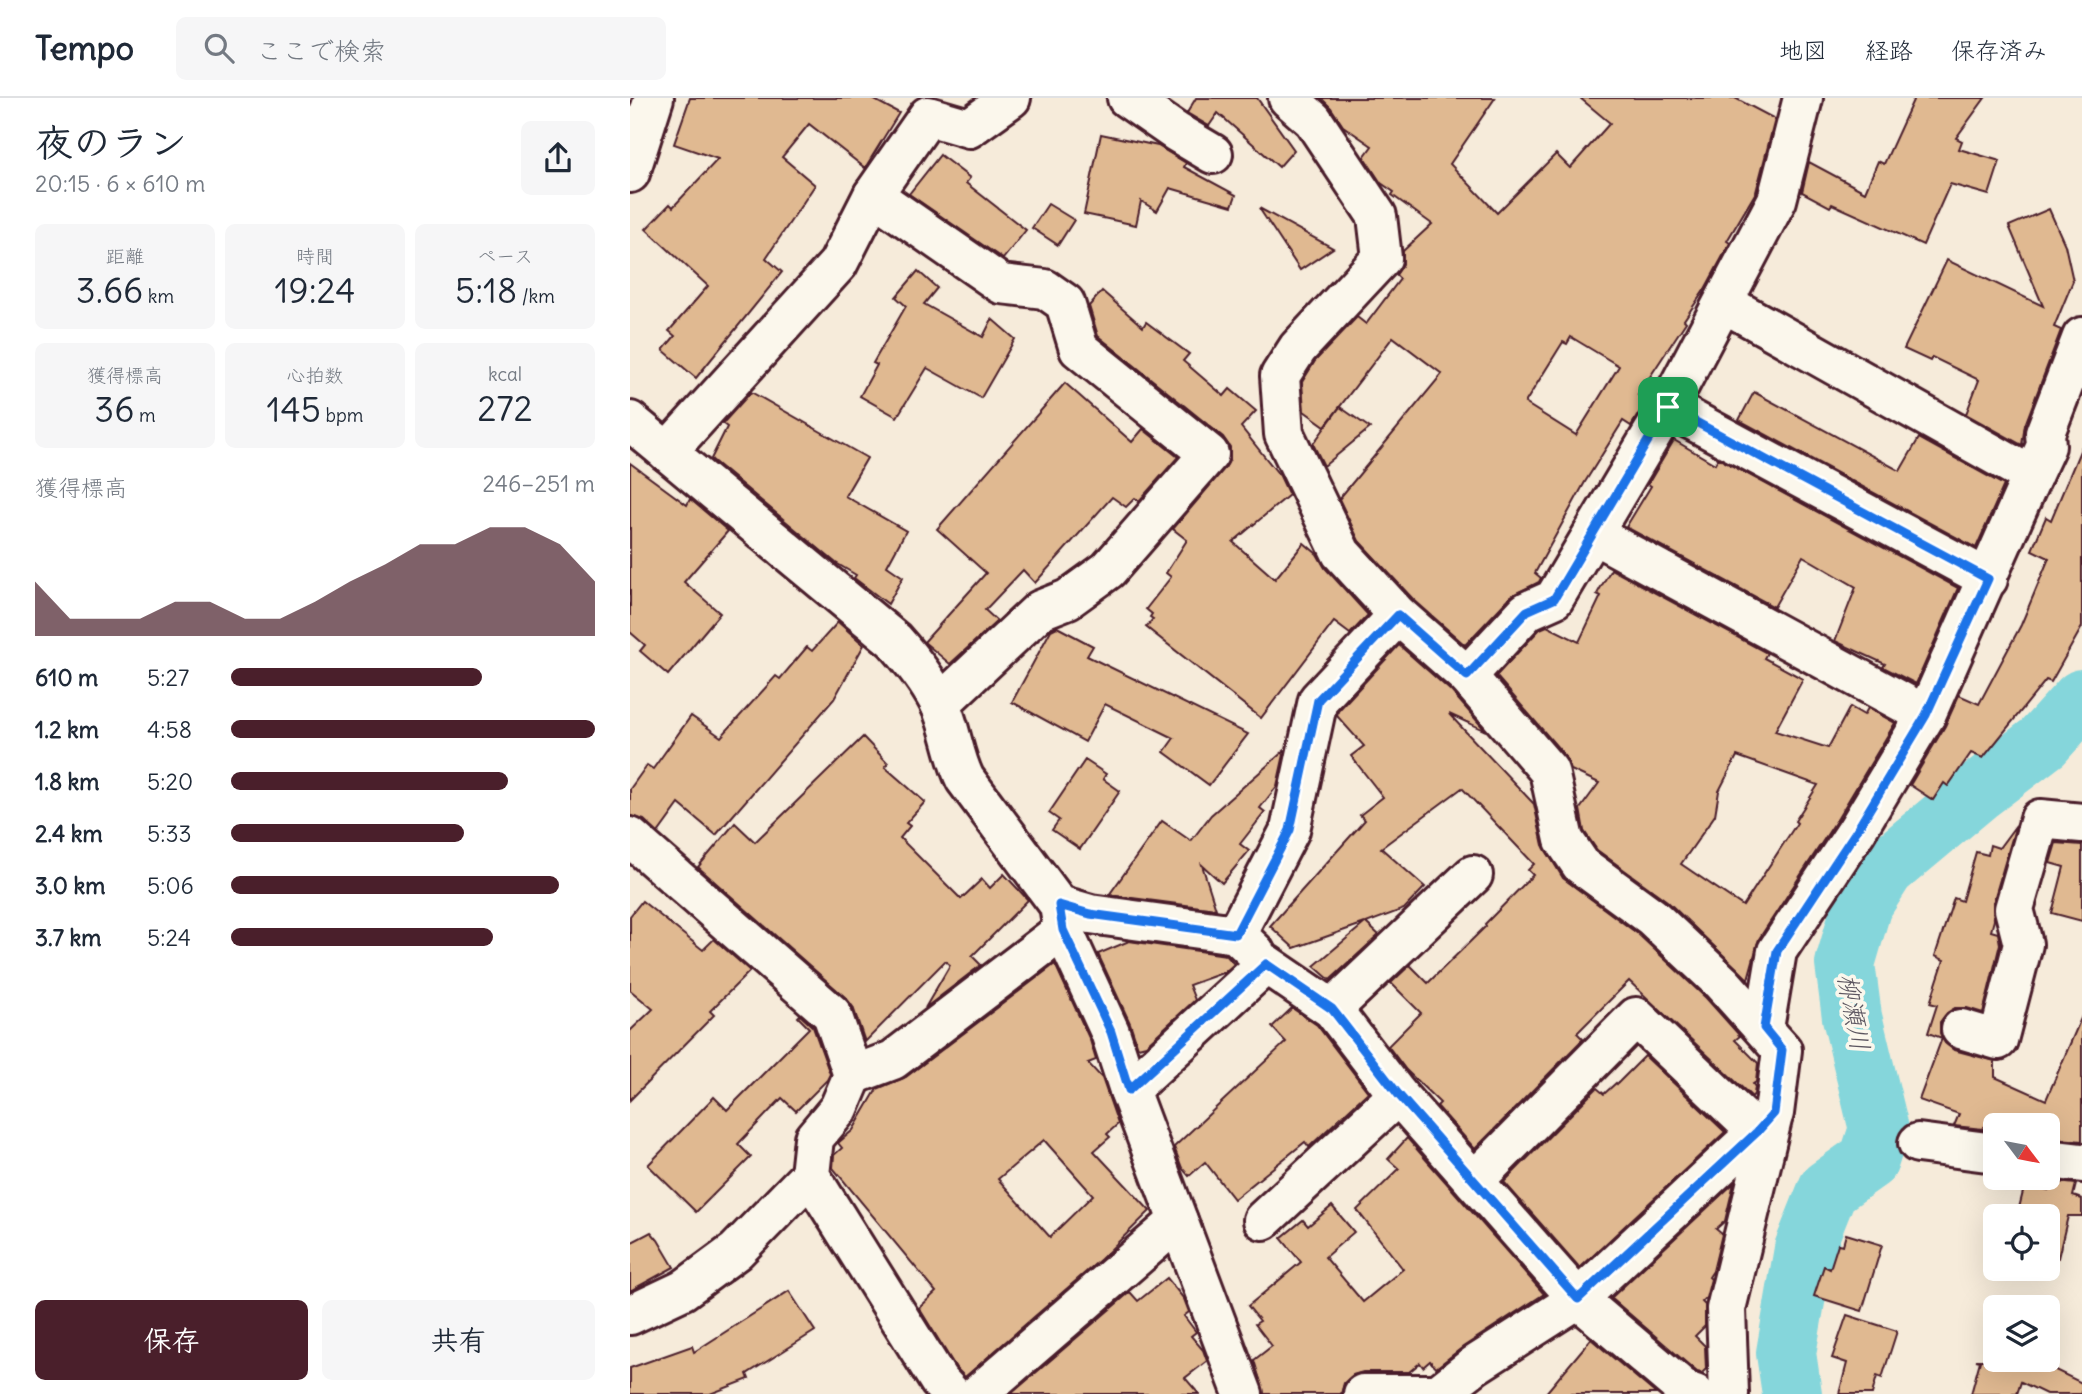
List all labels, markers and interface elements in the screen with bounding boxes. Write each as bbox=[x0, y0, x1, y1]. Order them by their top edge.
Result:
search box bbox=[176, 17, 666, 80]
text: Tempo bbox=[35, 27, 134, 69]
icon: search bbox=[200, 29, 238, 67]
text: ここで検索 bbox=[256, 34, 386, 67]
text: 地図 bbox=[1779, 35, 1827, 65]
text: 経路 bbox=[1865, 35, 1913, 65]
text: 保存済み bbox=[1951, 35, 2047, 65]
text: 夜のラン bbox=[35, 119, 187, 166]
button: share bbox=[521, 121, 595, 195]
text: 20:15 · 6 × 610 m bbox=[35, 169, 205, 198]
text: 距離 bbox=[106, 244, 144, 268]
text: 時間 bbox=[296, 244, 334, 268]
text: ペース bbox=[477, 244, 533, 268]
text: 3.66 bbox=[76, 268, 143, 312]
text: 19:24 bbox=[275, 268, 355, 312]
text: 5:18 bbox=[455, 268, 517, 312]
text: km bbox=[143, 284, 174, 308]
text: /km bbox=[517, 284, 555, 308]
text: kcal bbox=[488, 362, 522, 386]
text: 獲得標高 bbox=[87, 363, 163, 387]
text: 心拍数 bbox=[286, 363, 344, 387]
pin bbox=[1638, 377, 1698, 437]
text: 272 bbox=[477, 386, 533, 430]
text: 36 bbox=[94, 387, 134, 431]
text: 145 bbox=[267, 387, 321, 431]
icon: arrive bbox=[1649, 388, 1687, 426]
text: m bbox=[134, 403, 156, 427]
text: bpm bbox=[321, 403, 363, 427]
text: 246–251 m bbox=[483, 469, 595, 498]
text: 獲得標高 bbox=[35, 473, 127, 502]
text: 610 m bbox=[35, 663, 98, 692]
text: 5:27 bbox=[147, 663, 189, 692]
text: 1.2 km bbox=[35, 715, 99, 744]
text: 4:58 bbox=[147, 715, 192, 744]
text: 1.8 km bbox=[35, 767, 100, 796]
text: 5:20 bbox=[147, 767, 193, 796]
text: 2.4 km bbox=[35, 819, 103, 848]
text: 5:33 bbox=[147, 819, 192, 848]
text: 3.0 km bbox=[35, 871, 105, 900]
text: 5:06 bbox=[147, 871, 194, 900]
text: 3.7 km bbox=[35, 923, 101, 952]
text: 5:24 bbox=[147, 923, 191, 952]
water label: 柳瀬川 bbox=[1831, 971, 1878, 1053]
north arrow bbox=[1983, 1113, 2060, 1190]
map controls bbox=[1983, 1113, 2060, 1372]
button: locate bbox=[1983, 1204, 2060, 1281]
button: layers bbox=[1983, 1295, 2060, 1372]
button: 保存 bbox=[35, 1300, 308, 1380]
button: 共有 bbox=[322, 1300, 595, 1380]

